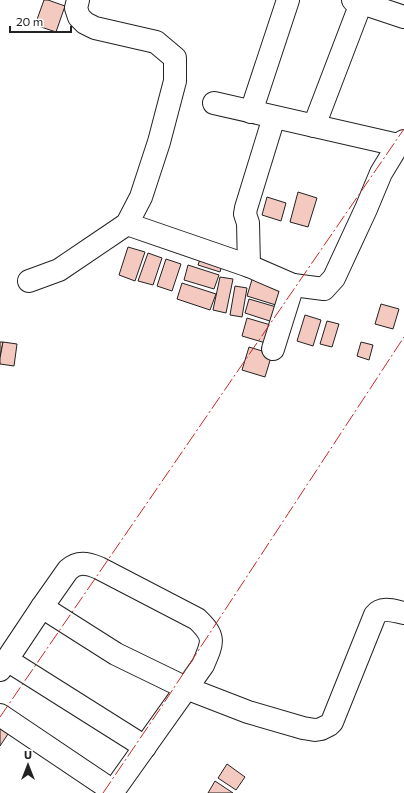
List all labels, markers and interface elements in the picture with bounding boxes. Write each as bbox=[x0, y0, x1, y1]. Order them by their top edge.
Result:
scale bar bbox=[10, 8, 71, 34]
text: 20 m bbox=[16, 14, 43, 28]
north arrow bbox=[8, 745, 48, 785]
text: U bbox=[24, 748, 32, 761]

